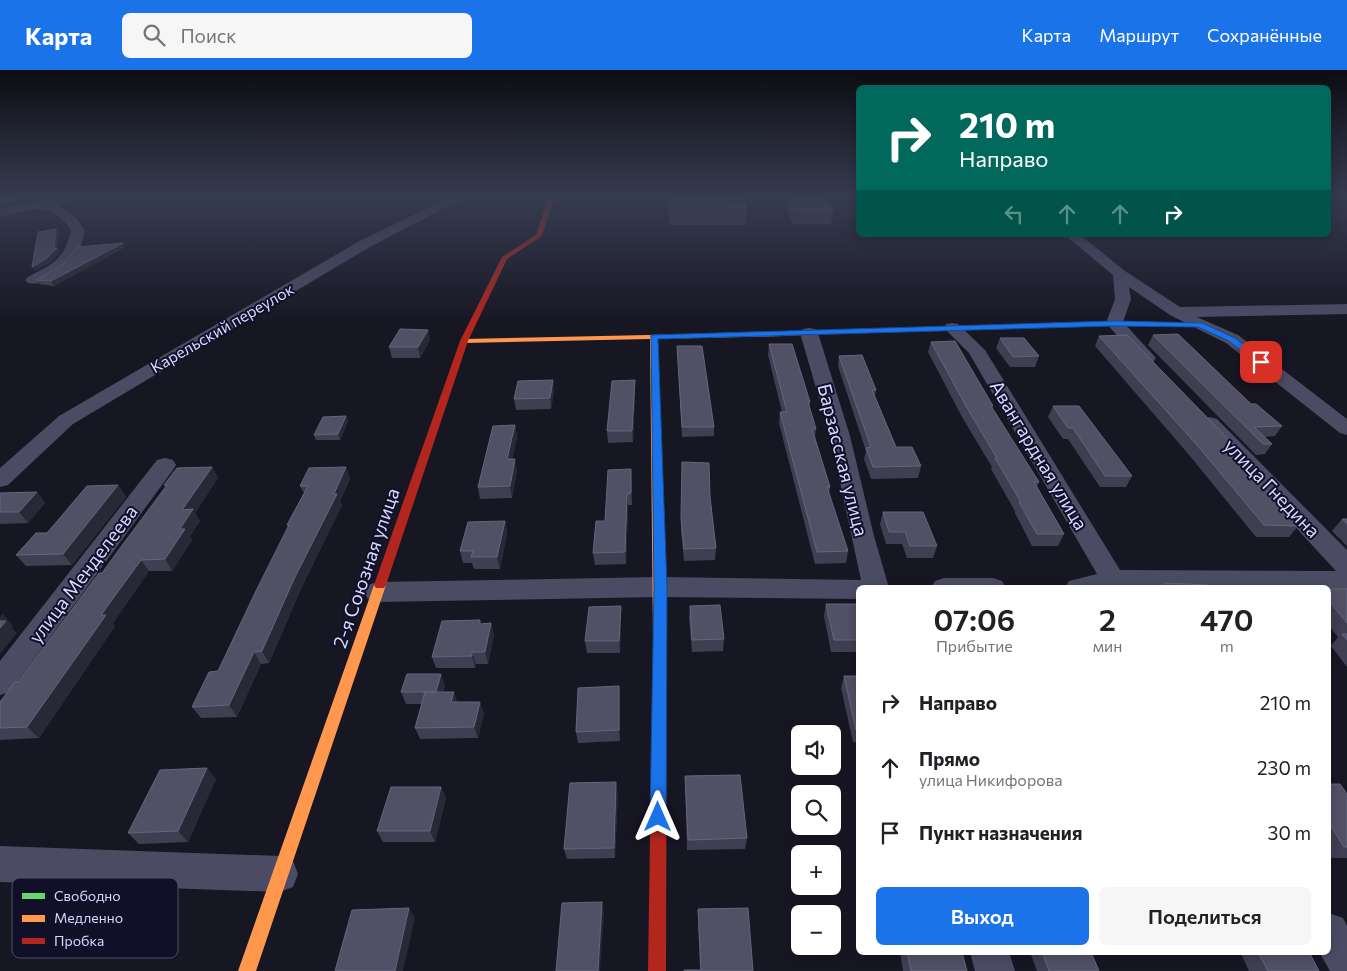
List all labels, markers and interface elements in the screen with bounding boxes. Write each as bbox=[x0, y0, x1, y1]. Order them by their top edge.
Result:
search box bbox=[122, 13, 472, 58]
text: Карта bbox=[25, 21, 92, 50]
icon: search bbox=[140, 21, 168, 49]
text: Поиск bbox=[180, 24, 236, 47]
text: Карта bbox=[1022, 24, 1071, 46]
text: Маршрут bbox=[1099, 24, 1179, 46]
text: Сохранённые bbox=[1207, 24, 1322, 46]
text: 210 m bbox=[959, 102, 1055, 145]
icon: right bbox=[876, 105, 941, 170]
text: Направо bbox=[959, 145, 1049, 172]
icon: left bbox=[1000, 200, 1028, 228]
icon: ahead bbox=[1053, 200, 1081, 228]
icon: ahead bbox=[1106, 200, 1134, 228]
icon: right bbox=[1159, 200, 1187, 228]
street label: Карельский переулок bbox=[147, 279, 297, 376]
pin bbox=[1240, 341, 1282, 383]
icon: arrive bbox=[1247, 348, 1275, 376]
street label: Авангардная улица bbox=[986, 376, 1093, 534]
street label: Барзасская улица bbox=[813, 381, 874, 538]
street label: улица Гнедина bbox=[1220, 434, 1325, 542]
street label: 2-я Союзная улица bbox=[327, 485, 404, 651]
street label: улица Менделеева bbox=[23, 500, 142, 647]
text: 07:06 bbox=[933, 600, 1015, 637]
text: 2 bbox=[1099, 600, 1116, 637]
text: 470 bbox=[1200, 600, 1253, 637]
text: Прибытие bbox=[936, 636, 1013, 655]
text: мин bbox=[1093, 636, 1122, 655]
text: m bbox=[1220, 636, 1234, 655]
icon: right bbox=[876, 689, 904, 717]
text: Направо bbox=[919, 691, 997, 714]
text: 210 m bbox=[1260, 691, 1311, 714]
map controls bbox=[791, 725, 841, 955]
button: sound bbox=[791, 725, 841, 775]
text: Прямо bbox=[919, 747, 980, 770]
icon: ahead bbox=[876, 754, 904, 782]
text: 230 m bbox=[1257, 756, 1311, 779]
text: улица Никифорова bbox=[919, 770, 1063, 789]
button: search bbox=[791, 785, 841, 835]
position arrow bbox=[631, 790, 683, 842]
icon: arrive bbox=[876, 819, 904, 847]
text: Пункт назначения bbox=[919, 821, 1082, 844]
text: 30 m bbox=[1268, 821, 1311, 844]
button: + bbox=[791, 845, 841, 895]
legend bbox=[12, 878, 178, 958]
text: Свободно bbox=[54, 887, 121, 904]
button: Выход bbox=[876, 887, 1089, 945]
button: Поделиться bbox=[1099, 887, 1311, 945]
button: − bbox=[791, 905, 841, 955]
text: Медленно bbox=[54, 909, 123, 926]
text: Пробка bbox=[54, 932, 104, 949]

